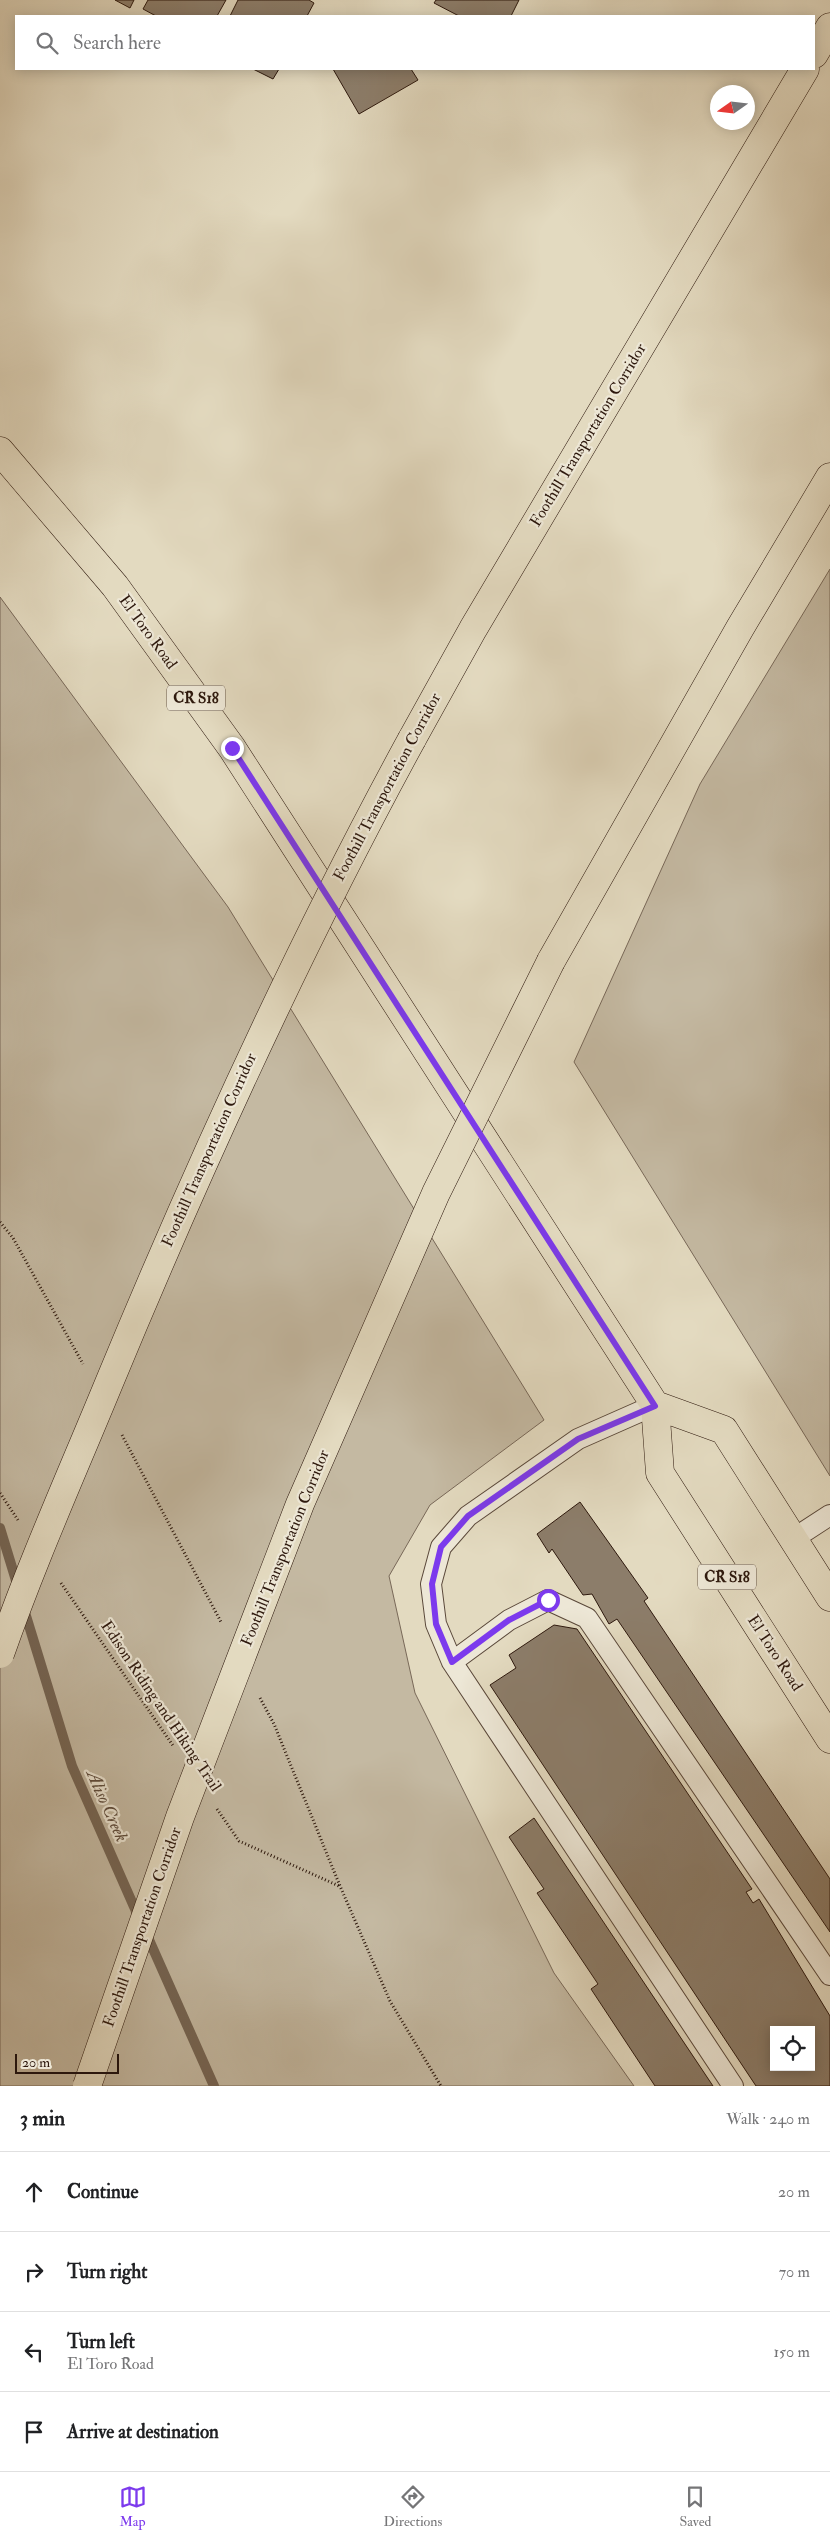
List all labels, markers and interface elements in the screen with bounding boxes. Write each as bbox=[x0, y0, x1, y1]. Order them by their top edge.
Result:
search box bbox=[15, 15, 815, 70]
icon: search bbox=[33, 29, 61, 57]
text: Search here bbox=[73, 31, 161, 55]
north arrow bbox=[710, 85, 755, 130]
street label: Foothill Transportation Corridor bbox=[525, 340, 652, 531]
street label: El Toro Road bbox=[114, 591, 182, 673]
road number: CR S18 bbox=[167, 686, 225, 710]
street label: Foothill Transportation Corridor bbox=[329, 689, 446, 885]
route end bbox=[221, 737, 244, 760]
street label: Foothill Transportation Corridor bbox=[157, 1050, 262, 1250]
street label: Foothill Transportation Corridor bbox=[236, 1447, 335, 1650]
road number: CR S18 bbox=[698, 1564, 756, 1590]
route start bbox=[537, 1589, 560, 1612]
street label: El Toro Road bbox=[743, 1611, 807, 1695]
street label: Edison Riding and Hiking Trail bbox=[96, 1617, 226, 1795]
water label: Aliso Creek bbox=[80, 1765, 133, 1846]
street label: Foothill Transportation Corridor bbox=[98, 1824, 187, 2030]
map controls bbox=[770, 2026, 815, 2071]
button: locate bbox=[770, 2026, 815, 2071]
scale bar bbox=[15, 2051, 119, 2074]
text: 20 m bbox=[22, 2054, 50, 2071]
text: 3 min bbox=[20, 2105, 65, 2132]
text: Walk · 240 m bbox=[726, 2109, 810, 2129]
icon: ahead bbox=[20, 2178, 48, 2206]
text: Continue bbox=[67, 2180, 138, 2204]
text: 20 m bbox=[778, 2182, 810, 2202]
icon: right bbox=[20, 2258, 48, 2286]
text: Turn right bbox=[67, 2260, 147, 2284]
text: 70 m bbox=[779, 2262, 810, 2282]
text: Turn left bbox=[67, 2330, 135, 2354]
icon: left bbox=[20, 2338, 48, 2366]
text: 150 m bbox=[773, 2342, 810, 2362]
text: El Toro Road bbox=[67, 2354, 154, 2374]
icon: arrive bbox=[20, 2418, 48, 2446]
text: Arrive at destination bbox=[67, 2420, 219, 2444]
tab: Map bbox=[119, 2483, 147, 2530]
tab: Directions bbox=[384, 2483, 442, 2530]
tab: Saved bbox=[679, 2483, 711, 2530]

